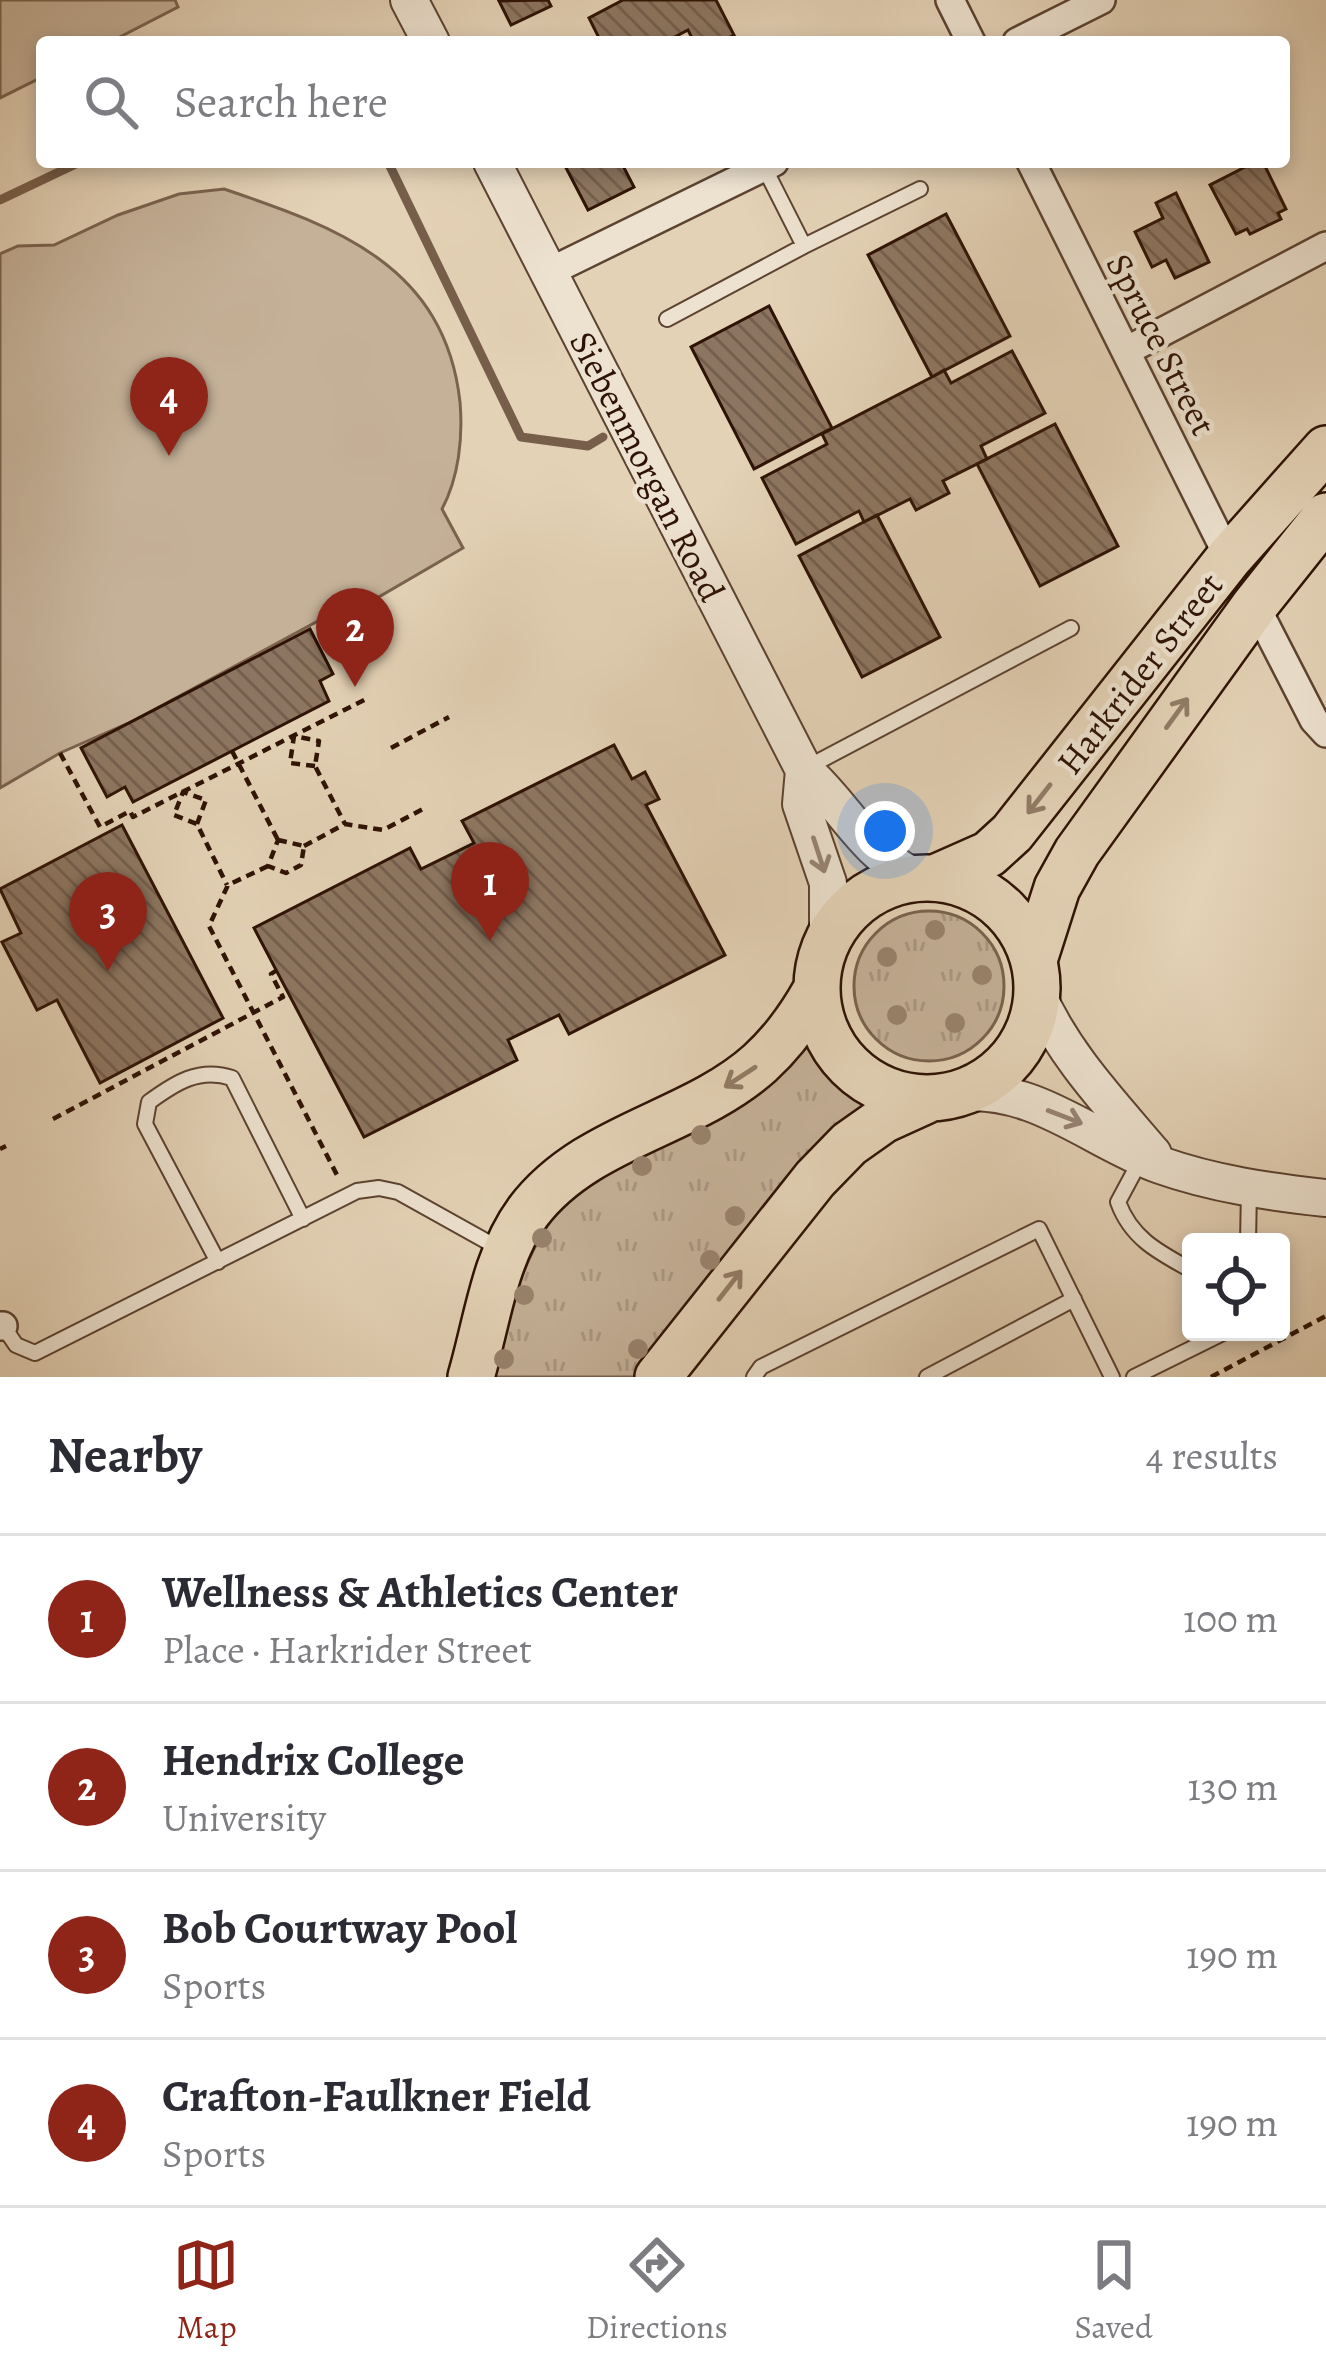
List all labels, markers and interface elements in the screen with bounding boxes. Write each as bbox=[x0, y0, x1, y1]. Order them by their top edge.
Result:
search box bbox=[36, 36, 1290, 168]
icon: search bbox=[78, 69, 144, 135]
text: Search here bbox=[174, 71, 388, 133]
street label: Spruce Street bbox=[1095, 245, 1228, 444]
street label: Siebenmorgan Road bbox=[558, 323, 737, 610]
pin: 4 bbox=[130, 357, 208, 456]
street label: Harkrider Street bbox=[1045, 562, 1234, 784]
pin: 2 bbox=[316, 588, 394, 687]
one-way arrow bbox=[1164, 697, 1189, 730]
one-way arrow bbox=[1026, 783, 1053, 815]
your location bbox=[855, 801, 915, 861]
one-way arrow bbox=[810, 835, 832, 873]
pin: 1 bbox=[451, 842, 529, 941]
pin: 3 bbox=[69, 872, 147, 971]
one-way arrow bbox=[723, 1064, 757, 1089]
one-way arrow bbox=[1045, 1108, 1082, 1129]
map controls bbox=[1182, 1233, 1290, 1341]
button: locate bbox=[1182, 1233, 1290, 1341]
one-way arrow bbox=[716, 1270, 743, 1302]
text: Nearby bbox=[48, 1420, 202, 1490]
text: 4 results bbox=[1146, 1429, 1278, 1482]
text: Wellness & Athletics Center bbox=[162, 1561, 678, 1623]
text: 1 bbox=[80, 1592, 94, 1645]
text: 100 m bbox=[1183, 1592, 1278, 1645]
text: Place · Harkrider Street bbox=[162, 1623, 532, 1676]
text: Hendrix College bbox=[162, 1729, 465, 1791]
text: 2 bbox=[78, 1760, 96, 1813]
text: 130 m bbox=[1187, 1760, 1278, 1813]
text: University bbox=[162, 1791, 326, 1844]
text: Bob Courtway Pool bbox=[162, 1897, 517, 1959]
text: 3 bbox=[79, 1928, 95, 1981]
text: 190 m bbox=[1186, 1928, 1278, 1981]
text: Sports bbox=[162, 1959, 266, 2012]
text: Crafton-Faulkner Field bbox=[162, 2065, 591, 2127]
text: 4 bbox=[78, 2096, 96, 2149]
text: 190 m bbox=[1186, 2096, 1278, 2149]
text: Sports bbox=[162, 2127, 266, 2180]
tab: Map bbox=[173, 2232, 239, 2349]
tab: Directions bbox=[586, 2232, 728, 2349]
tab: Saved bbox=[1074, 2232, 1153, 2349]

